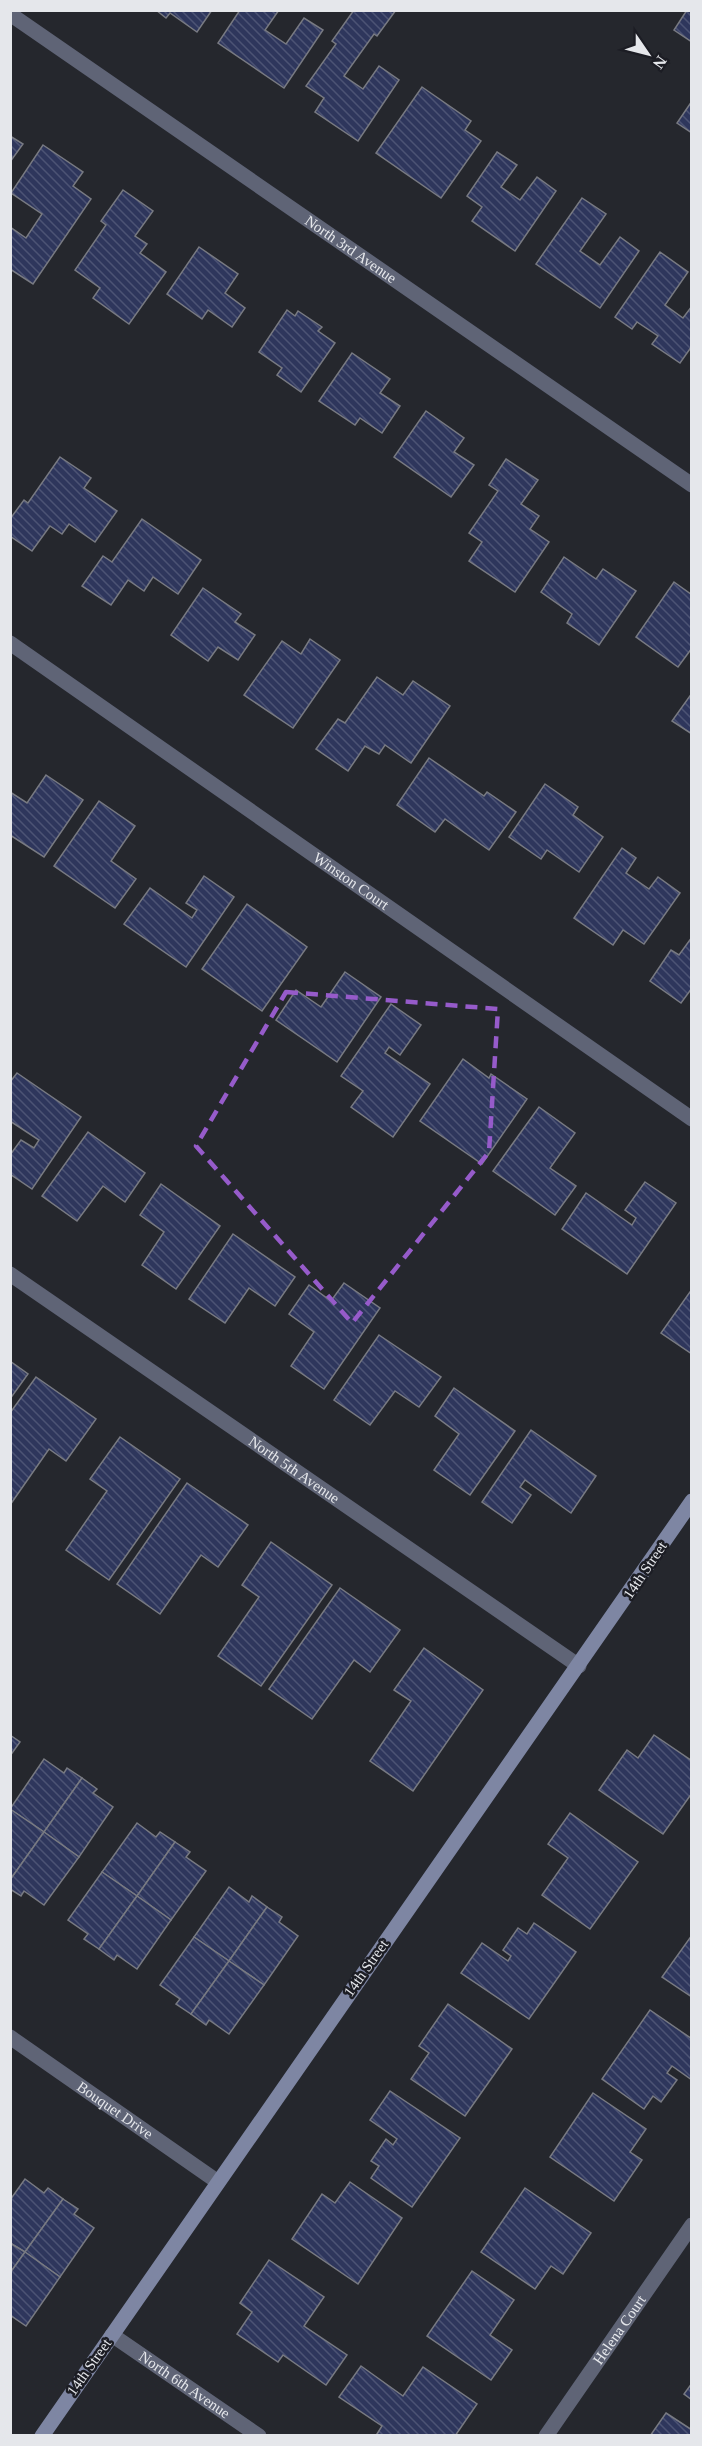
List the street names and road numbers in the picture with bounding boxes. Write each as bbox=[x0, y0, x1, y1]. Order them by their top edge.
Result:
street label: North 3rd Avenue bbox=[302, 212, 400, 287]
street label: Winston Court bbox=[310, 849, 393, 913]
street label: North 5th Avenue bbox=[246, 1433, 343, 1507]
street label: 14th Street bbox=[620, 1538, 670, 1602]
street label: 14th Street bbox=[341, 1936, 392, 1999]
street label: Bouquet Drive bbox=[74, 2078, 156, 2142]
street label: Helena Court bbox=[590, 2292, 649, 2368]
street label: 14th Street bbox=[64, 2335, 115, 2398]
street label: North 6th Avenue bbox=[136, 2348, 233, 2422]

